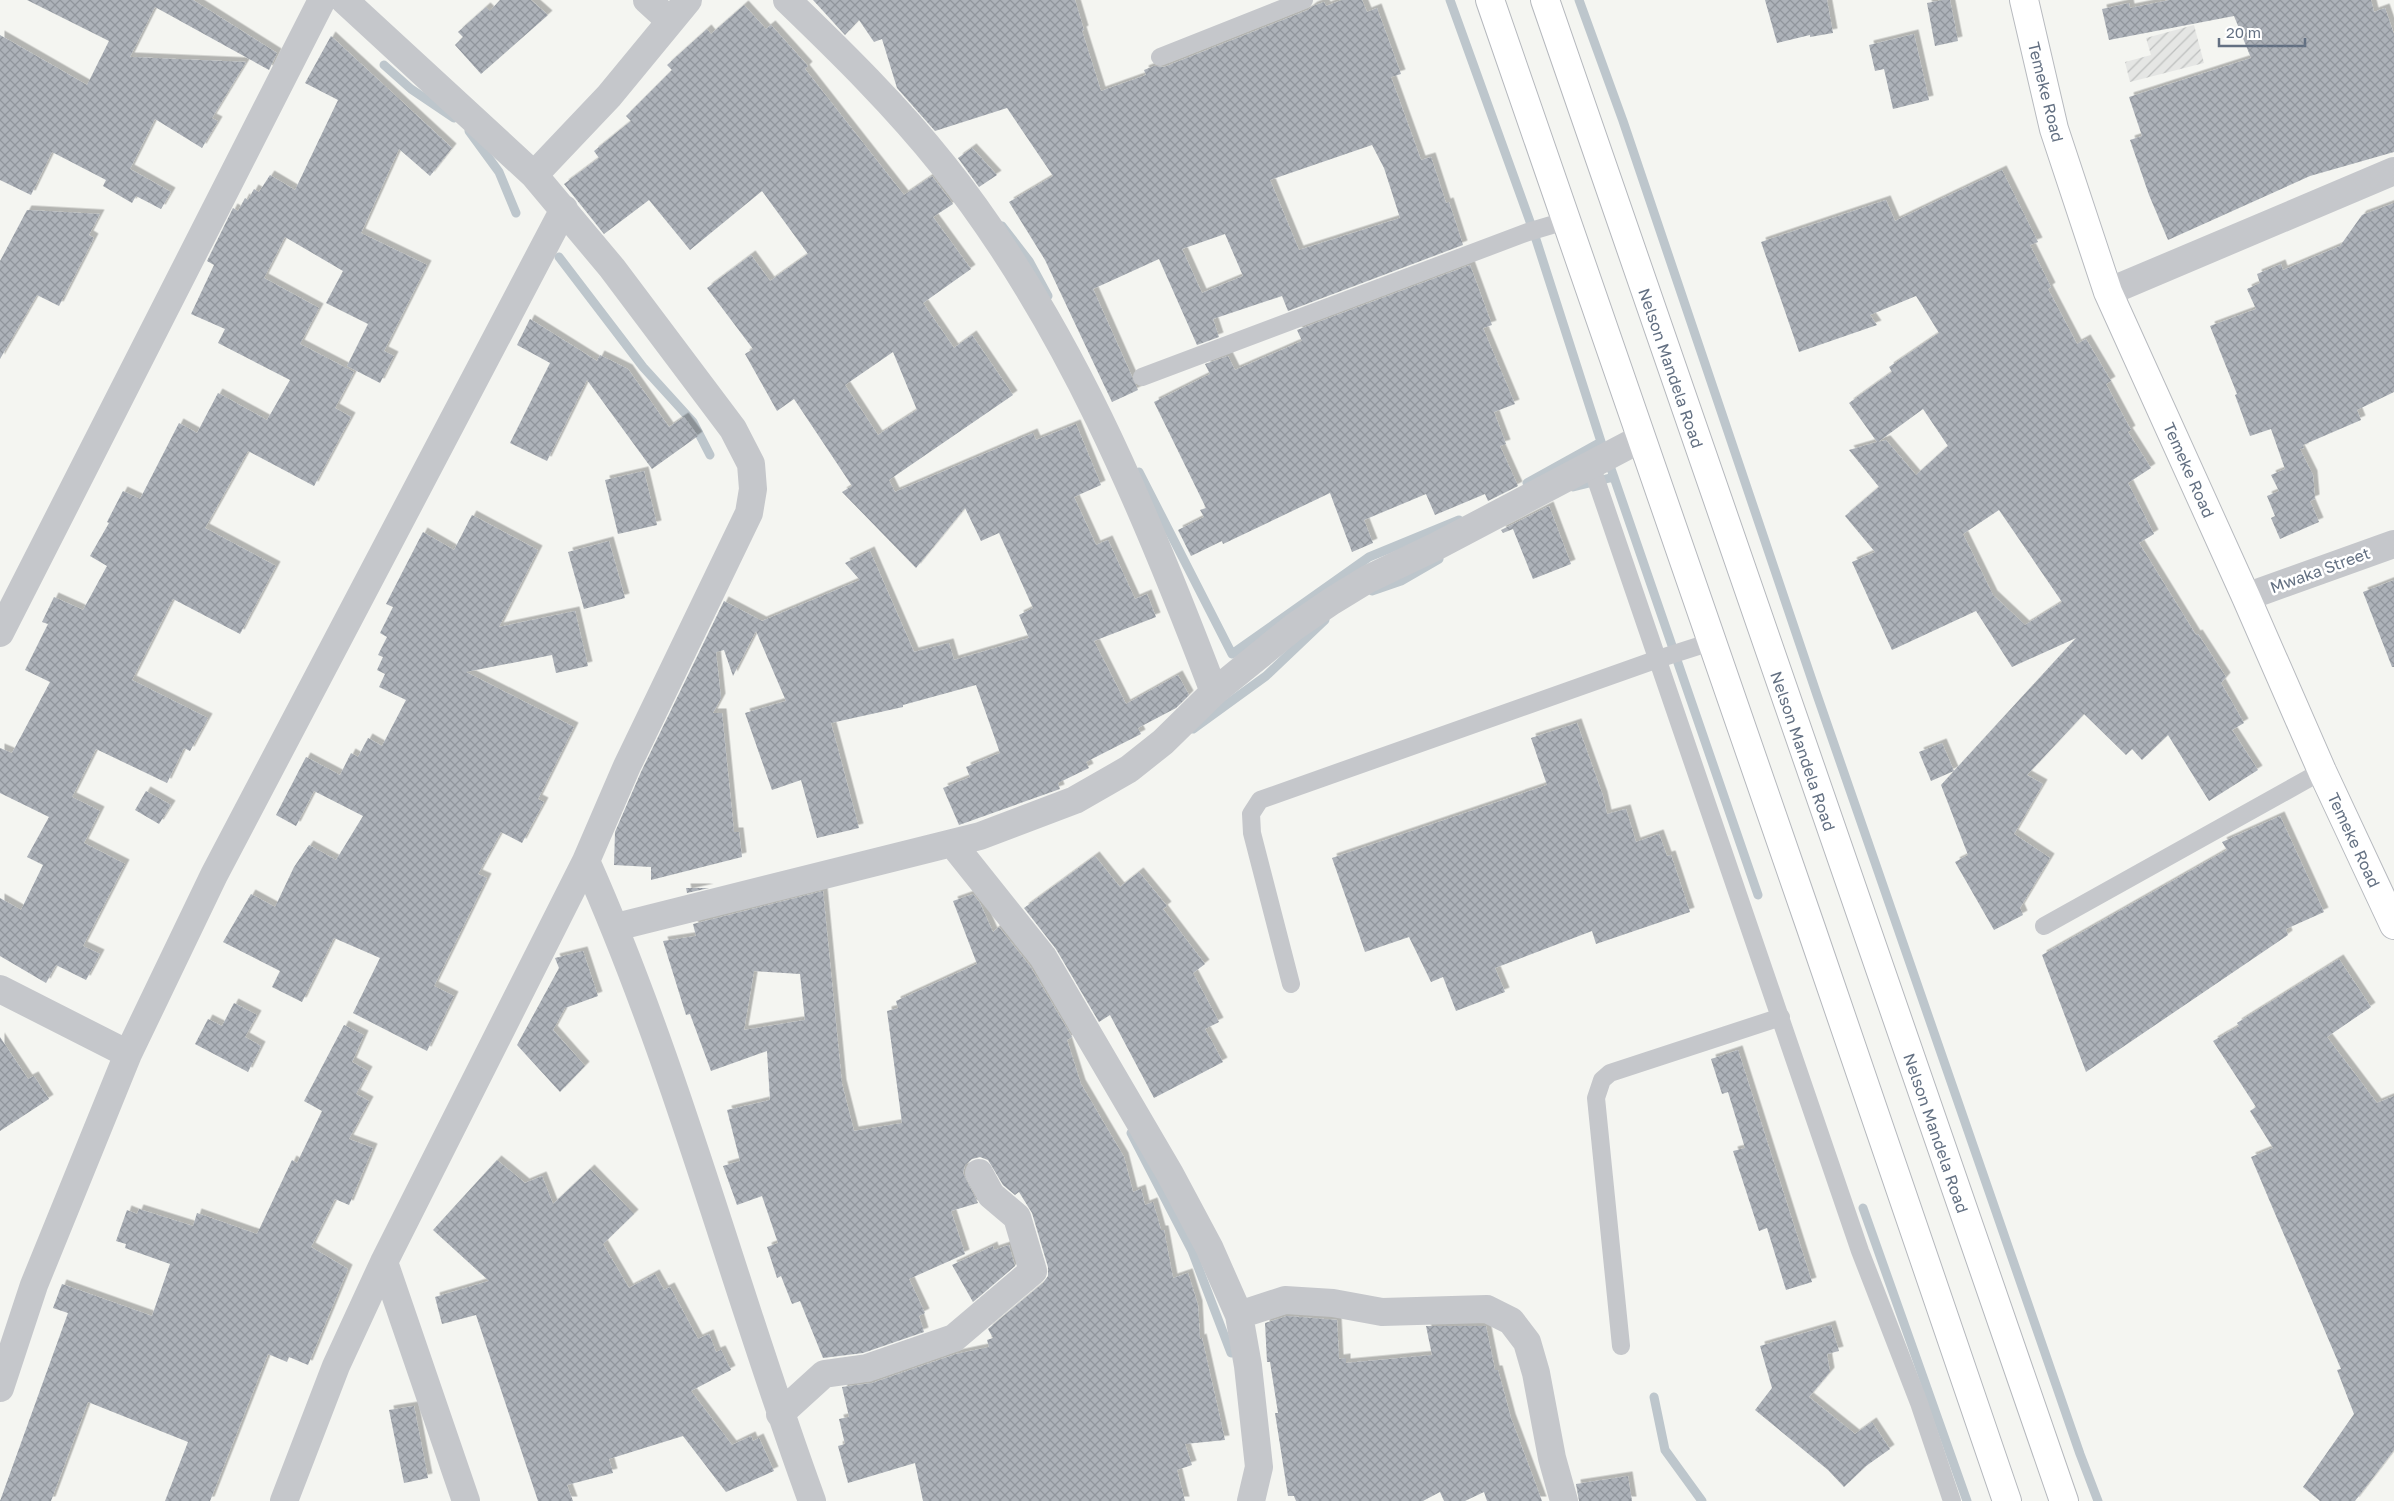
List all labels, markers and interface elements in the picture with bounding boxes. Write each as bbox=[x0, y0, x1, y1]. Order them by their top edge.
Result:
scale bar bbox=[2219, 15, 2305, 47]
text: 20 m bbox=[2226, 23, 2261, 41]
street label: Temeke Road bbox=[2024, 40, 2068, 144]
street label: Nelson Mandela Road bbox=[1634, 286, 1708, 450]
street label: Temeke Road bbox=[2159, 419, 2219, 521]
street label: Mwaka Street bbox=[2267, 543, 2373, 597]
street label: Nelson Mandela Road bbox=[1766, 669, 1840, 833]
street label: Temeke Road bbox=[2323, 789, 2385, 891]
street label: Nelson Mandela Road bbox=[1899, 1051, 1973, 1215]

